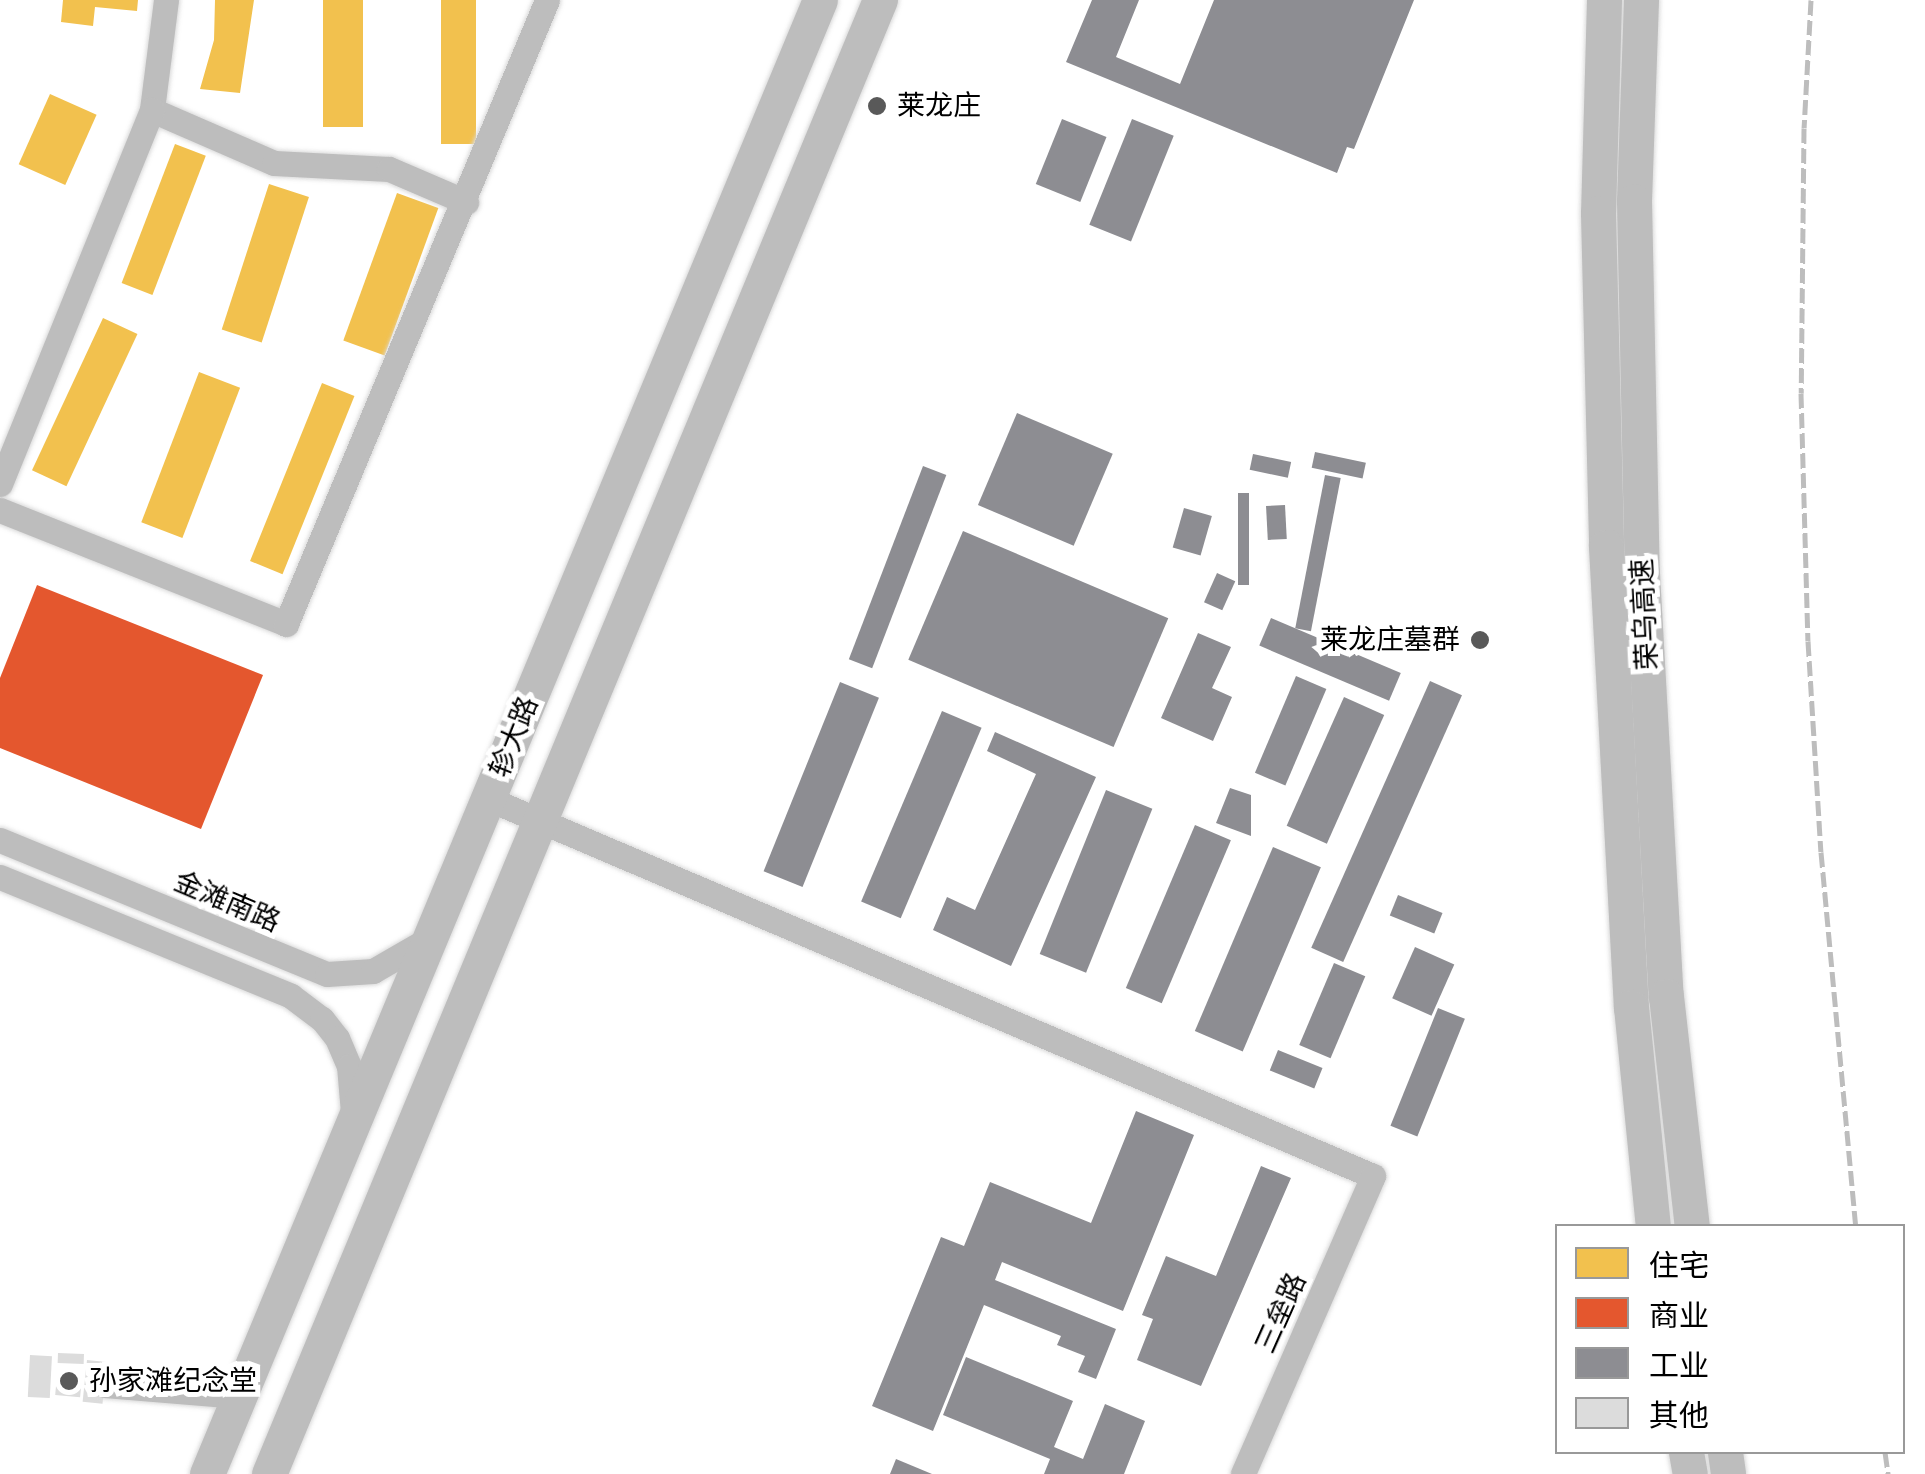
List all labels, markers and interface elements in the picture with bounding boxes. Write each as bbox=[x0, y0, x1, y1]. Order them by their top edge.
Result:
place label: 莱龙庄 bbox=[897, 89, 981, 123]
marker: 莱龙庄 bbox=[866, 95, 888, 117]
street label: 荣乌高速 bbox=[1625, 557, 1665, 671]
place label: 莱龙庄墓群 bbox=[1320, 623, 1460, 657]
marker: 莱龙庄墓群 bbox=[1469, 629, 1491, 651]
street label: 轸大路 bbox=[483, 692, 545, 782]
street label: 金滩南路 bbox=[169, 865, 285, 939]
legend bbox=[1555, 1224, 1905, 1454]
text: 住宅 bbox=[1649, 1248, 1709, 1283]
street label: 三垒路 bbox=[1249, 1268, 1313, 1358]
text: 商业 bbox=[1649, 1298, 1709, 1333]
text: 工业 bbox=[1649, 1348, 1709, 1383]
place label: 孙家滩纪念堂 bbox=[89, 1364, 257, 1398]
marker: 孙家滩纪念堂 bbox=[58, 1370, 80, 1392]
text: 其他 bbox=[1649, 1398, 1709, 1433]

